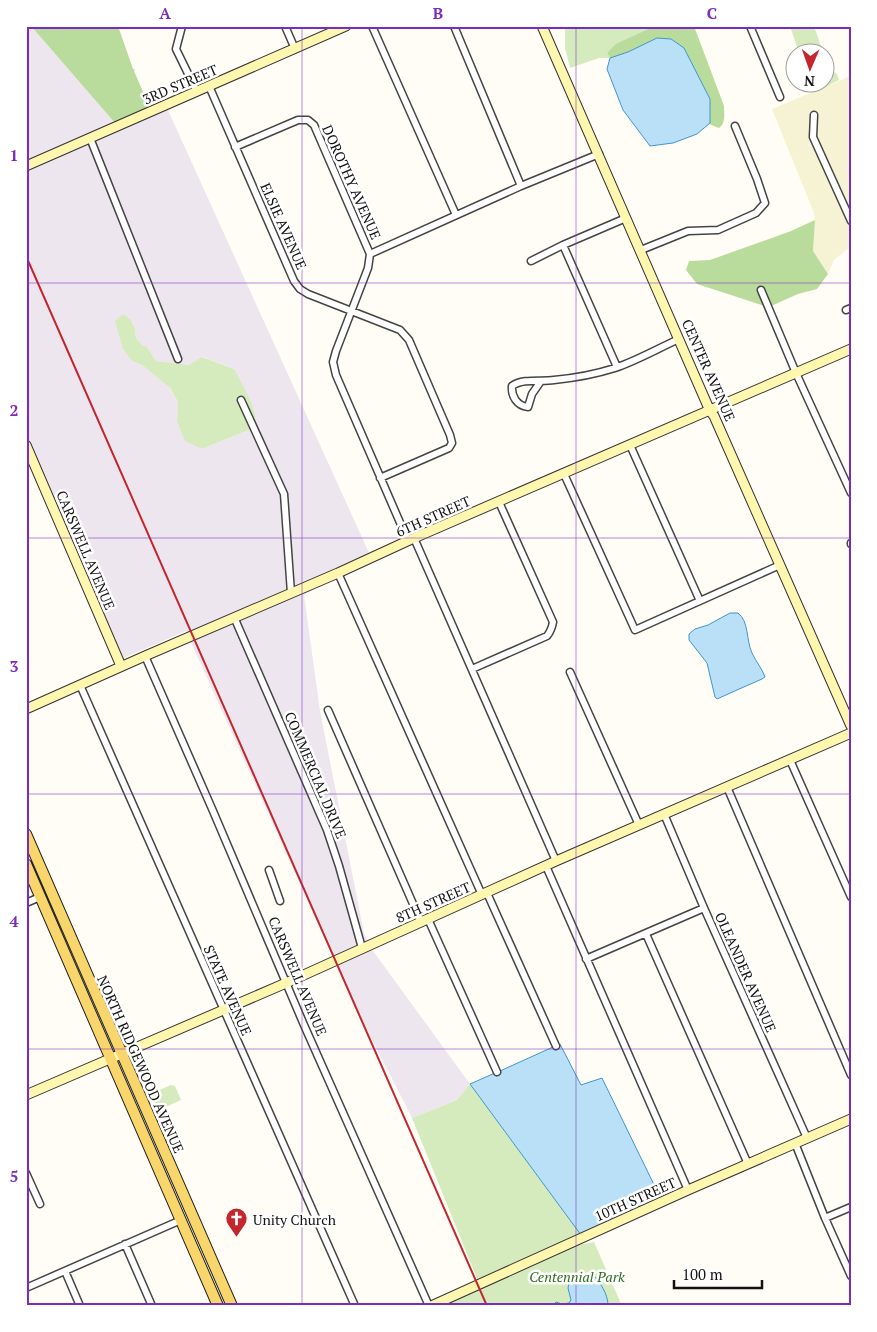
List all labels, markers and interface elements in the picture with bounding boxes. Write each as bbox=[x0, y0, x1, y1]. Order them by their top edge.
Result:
text: A bbox=[159, 2, 171, 24]
text: B bbox=[433, 2, 443, 24]
text: C bbox=[707, 2, 717, 24]
north arrow bbox=[784, 42, 834, 92]
street label: 3RD STREET bbox=[140, 60, 221, 108]
text: N bbox=[804, 72, 815, 91]
street label: DOROTHY AVENUE bbox=[318, 122, 386, 242]
text: 1 bbox=[9, 144, 19, 166]
street label: ELSIE AVENUE bbox=[256, 180, 312, 272]
street label: CENTER AVENUE bbox=[678, 316, 740, 424]
text: 2 bbox=[9, 399, 19, 421]
street label: CARSWELL AVENUE bbox=[52, 487, 120, 613]
street label: 6TH STREET bbox=[393, 491, 474, 541]
text: 3 bbox=[9, 655, 19, 677]
street label: COMMERCIAL DRIVE bbox=[281, 709, 351, 841]
street label: 8TH STREET bbox=[393, 877, 474, 927]
street label: OLEANDER AVENUE bbox=[711, 909, 781, 1035]
text: 4 bbox=[9, 910, 19, 932]
street label: CARSWELL AVENUE bbox=[264, 913, 332, 1039]
street label: STATE AVENUE bbox=[200, 942, 256, 1038]
street label: NORTH RIDGEWOOD AVENUE bbox=[93, 972, 189, 1156]
text: 5 bbox=[9, 1165, 19, 1187]
street label: 10TH STREET bbox=[591, 1172, 679, 1225]
church icon: Unity Church bbox=[225, 1207, 249, 1238]
place label: Unity Church bbox=[253, 1210, 336, 1229]
scale bar bbox=[674, 1257, 762, 1289]
text: 100 m bbox=[682, 1264, 723, 1284]
park label: Centennial Park bbox=[529, 1267, 625, 1286]

